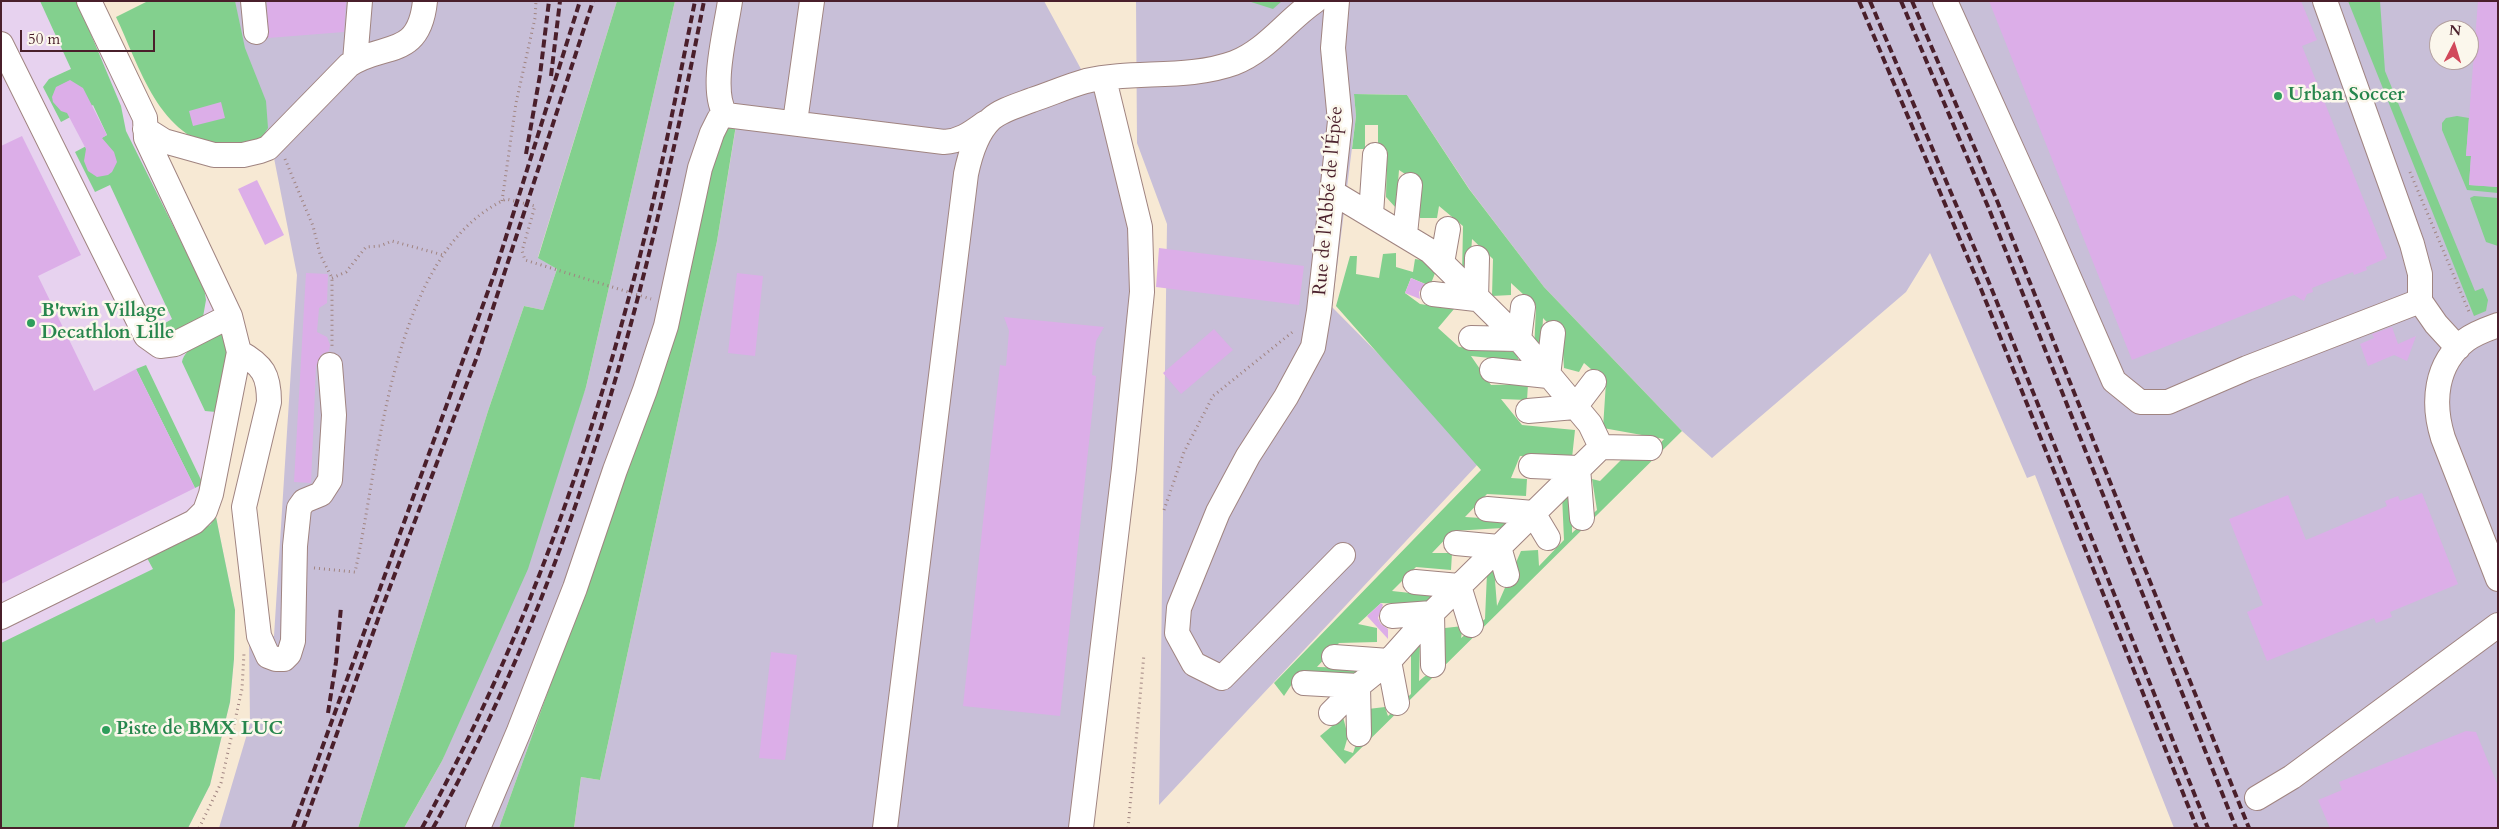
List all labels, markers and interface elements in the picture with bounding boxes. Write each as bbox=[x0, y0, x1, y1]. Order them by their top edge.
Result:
scale bar bbox=[22, 20, 158, 52]
north arrow bbox=[2429, 20, 2479, 70]
text: N bbox=[2448, 21, 2462, 41]
text: 50 m bbox=[28, 29, 60, 49]
place label: Urban Soccer bbox=[2288, 85, 2405, 107]
marker: Urban Soccer bbox=[2272, 90, 2284, 102]
street label: Rue de l'Abbé de l'Épée bbox=[1309, 105, 1349, 297]
place label: B'twin Village Decathlon Lille bbox=[41, 301, 175, 345]
marker: B'twin Village Decathlon Lille bbox=[25, 317, 37, 329]
place label: Piste de BMX LUC bbox=[116, 719, 283, 741]
marker: Piste de BMX LUC bbox=[100, 724, 112, 736]

